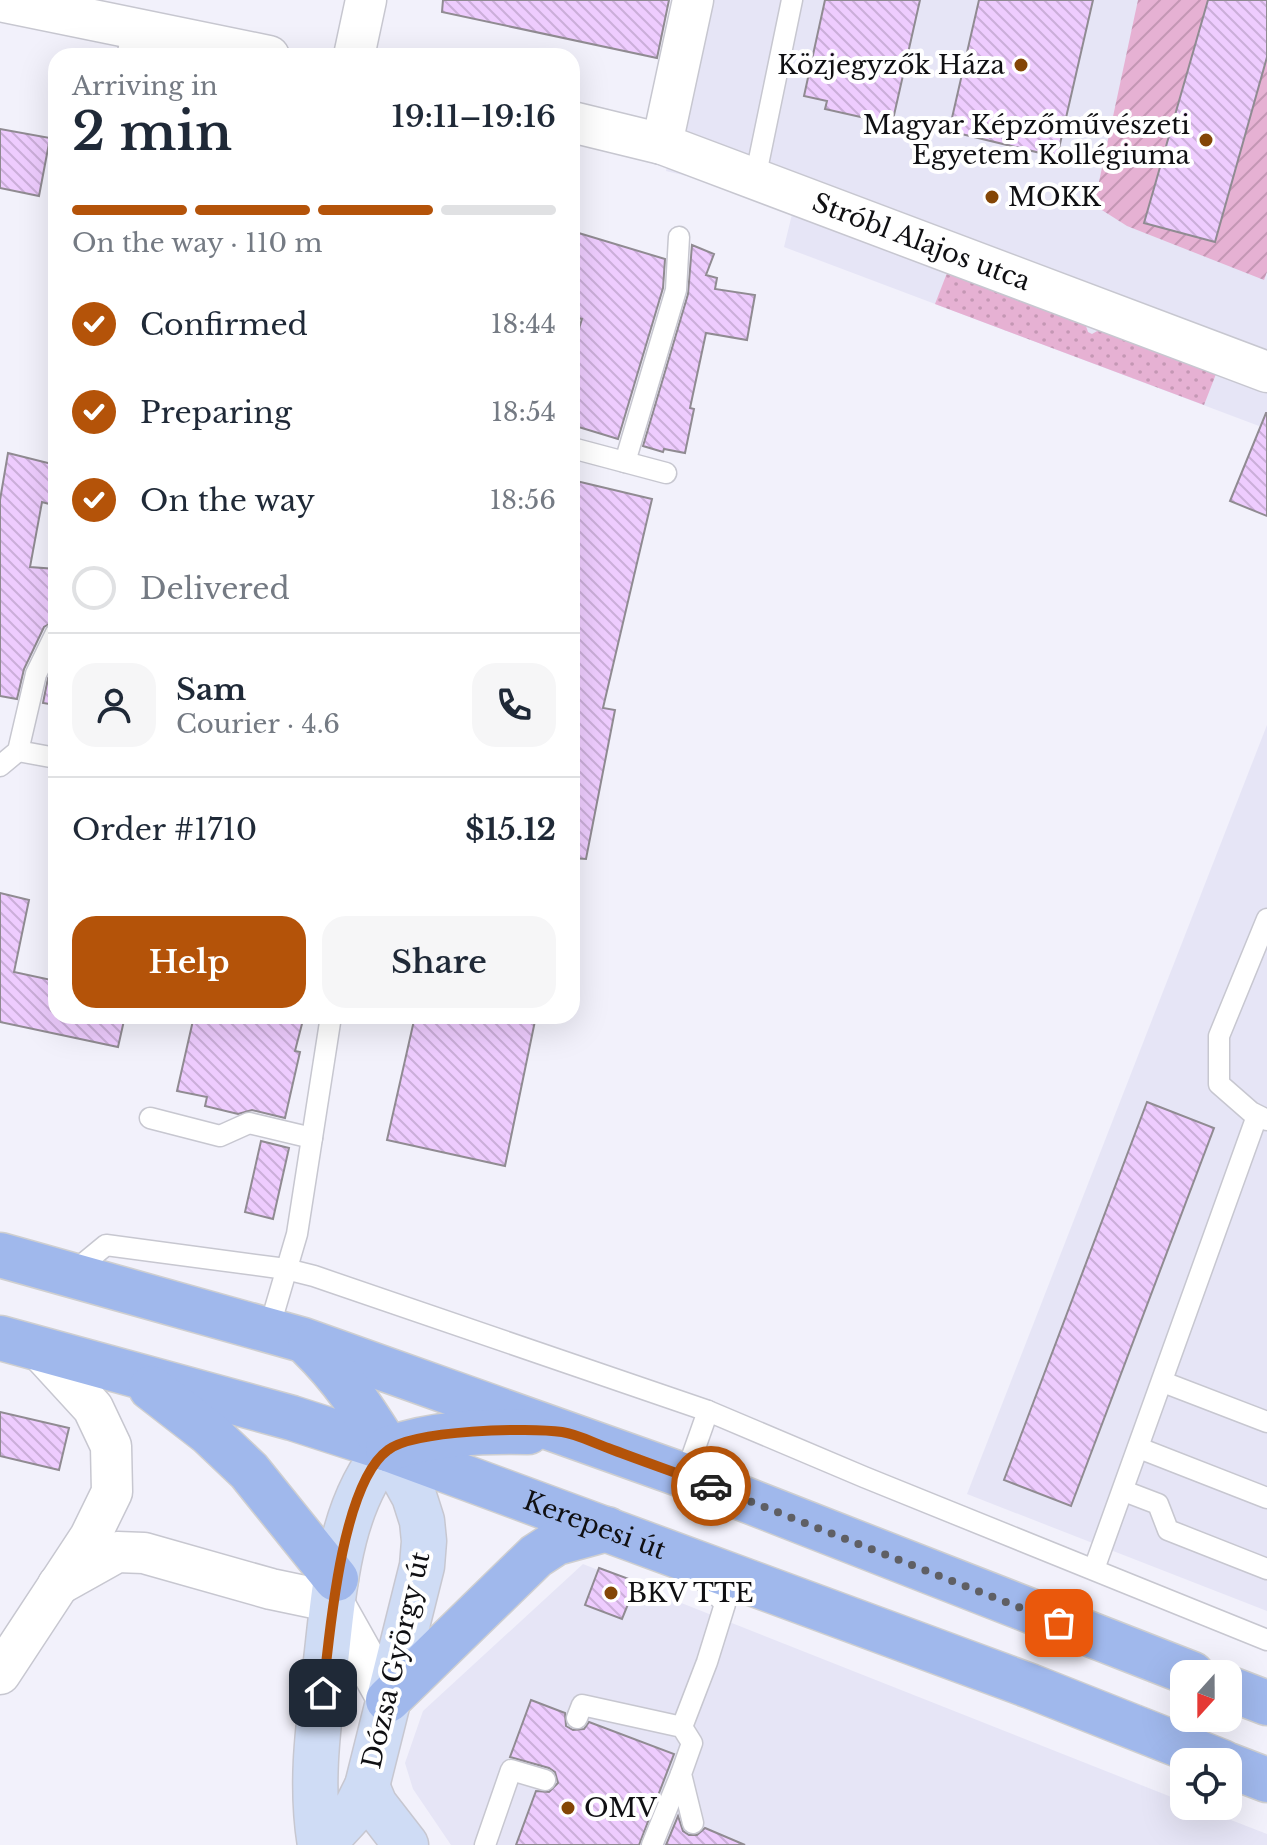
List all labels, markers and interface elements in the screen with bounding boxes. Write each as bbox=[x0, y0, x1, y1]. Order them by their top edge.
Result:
place label: Közjegyzők Háza bbox=[777, 49, 1006, 81]
marker: Közjegyzők Háza bbox=[1012, 56, 1030, 74]
text: Arriving in bbox=[72, 70, 218, 102]
text: 19:11–19:16 bbox=[392, 98, 556, 135]
text: 2 min bbox=[72, 100, 232, 164]
place label: Magyar Képzőművészeti Egyetem Kollégiuma bbox=[863, 109, 1191, 171]
marker: Magyar Képzőművészeti Egyetem Kollégiuma bbox=[1197, 131, 1215, 149]
place label: MOKK bbox=[1008, 181, 1101, 213]
street label: Stróbl Alajos utca bbox=[808, 186, 1035, 298]
marker: MOKK bbox=[983, 188, 1001, 206]
text: On the way · 110 m bbox=[72, 227, 322, 259]
icon: check bbox=[72, 302, 116, 346]
text: Confirmed bbox=[140, 306, 308, 343]
text: 18:44 bbox=[491, 308, 556, 340]
icon: check bbox=[72, 390, 116, 434]
text: Preparing bbox=[140, 394, 292, 431]
text: 18:54 bbox=[491, 396, 556, 428]
icon: check bbox=[72, 478, 116, 522]
text: On the way bbox=[140, 482, 315, 519]
text: 18:56 bbox=[490, 484, 556, 516]
text: Delivered bbox=[140, 570, 290, 607]
button: person bbox=[72, 663, 156, 747]
button: phone bbox=[472, 663, 556, 747]
text: Sam bbox=[176, 671, 246, 708]
text: Courier · 4.6 bbox=[176, 708, 340, 740]
text: Order #1710 bbox=[72, 811, 257, 848]
text: $15.12 bbox=[465, 811, 556, 848]
button: Help bbox=[72, 916, 306, 1008]
button: Share bbox=[322, 916, 556, 1008]
courier bbox=[671, 1446, 751, 1526]
icon: car bbox=[689, 1464, 733, 1508]
street label: Kerepesi út bbox=[519, 1484, 671, 1566]
street label: Dózsa György út bbox=[355, 1548, 437, 1772]
place label: BKV TTE bbox=[627, 1577, 754, 1609]
marker: BKV TTE bbox=[602, 1584, 620, 1602]
pin bbox=[1025, 1589, 1093, 1657]
icon: bag bbox=[1037, 1601, 1081, 1645]
pin bbox=[289, 1659, 357, 1727]
north arrow bbox=[1170, 1660, 1242, 1732]
map controls bbox=[1170, 1660, 1242, 1820]
icon: home bbox=[301, 1671, 345, 1715]
button: locate bbox=[1170, 1748, 1242, 1820]
place label: OMV bbox=[584, 1792, 658, 1824]
marker: OMV bbox=[559, 1799, 577, 1817]

